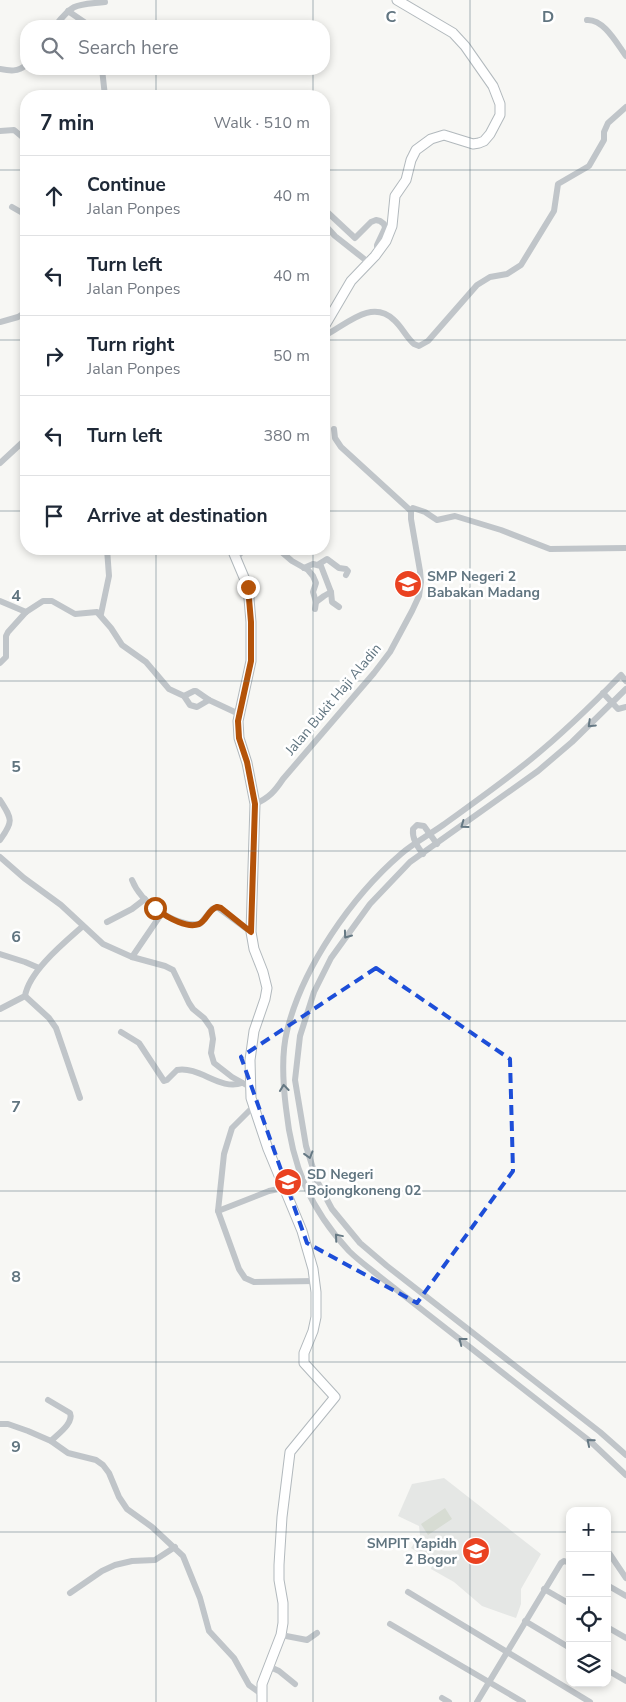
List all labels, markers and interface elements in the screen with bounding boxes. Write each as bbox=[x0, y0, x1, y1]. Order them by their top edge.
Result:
text: C bbox=[386, 6, 397, 28]
text: D bbox=[542, 6, 554, 28]
search box bbox=[20, 20, 330, 75]
icon: search bbox=[38, 34, 66, 62]
text: Search here bbox=[78, 35, 179, 61]
text: 7 min bbox=[40, 109, 94, 137]
text: Walk · 510 m bbox=[214, 112, 310, 134]
text: Continue bbox=[87, 172, 166, 198]
icon: ahead bbox=[40, 182, 68, 210]
text: 40 m bbox=[273, 185, 310, 207]
text: Jalan Ponpes bbox=[87, 198, 180, 220]
text: Turn left bbox=[87, 252, 162, 278]
icon: left bbox=[40, 262, 68, 290]
text: 40 m bbox=[273, 265, 310, 287]
text: Jalan Ponpes bbox=[87, 278, 180, 300]
text: Turn right bbox=[87, 332, 174, 358]
icon: right bbox=[40, 342, 68, 370]
text: 50 m bbox=[273, 345, 310, 367]
text: Jalan Ponpes bbox=[87, 358, 180, 380]
icon: left bbox=[40, 422, 68, 450]
text: Turn left bbox=[87, 423, 162, 449]
text: 380 m bbox=[263, 425, 310, 447]
icon: arrive bbox=[40, 502, 68, 530]
text: Arrive at destination bbox=[87, 503, 268, 529]
place label: SMP Negeri 2 Babakan Madang bbox=[427, 567, 540, 602]
school or university icon: SMP Negeri 2 Babakan Madang bbox=[393, 569, 423, 599]
route end bbox=[237, 576, 260, 599]
text: 4 bbox=[11, 585, 21, 607]
street label: Jalan Bukit Haji Aladin bbox=[280, 639, 386, 760]
one-way arrow bbox=[588, 718, 597, 727]
text: 5 bbox=[11, 756, 21, 778]
one-way arrow bbox=[461, 819, 470, 827]
route start bbox=[144, 897, 167, 920]
text: 6 bbox=[11, 926, 21, 948]
one-way arrow bbox=[345, 929, 353, 938]
one-way arrow bbox=[278, 1083, 289, 1091]
text: 7 bbox=[11, 1096, 21, 1118]
one-way arrow bbox=[303, 1150, 313, 1158]
place label: SD Negeri Bojongkoneng 02 bbox=[307, 1165, 421, 1200]
school or university icon: SD Negeri Bojongkoneng 02 bbox=[273, 1167, 303, 1197]
one-way arrow bbox=[335, 1234, 344, 1243]
text: 8 bbox=[11, 1266, 21, 1288]
one-way arrow bbox=[459, 1339, 468, 1347]
text: 9 bbox=[11, 1436, 21, 1458]
one-way arrow bbox=[587, 1439, 596, 1447]
map controls bbox=[566, 1507, 611, 1687]
button: + bbox=[566, 1507, 611, 1552]
place label: SMPIT Yapidh 2 Bogor bbox=[367, 1534, 458, 1569]
school or university icon: SMPIT Yapidh 2 Bogor bbox=[461, 1536, 491, 1566]
button: − bbox=[566, 1552, 611, 1597]
button: locate bbox=[566, 1597, 611, 1642]
button: layers bbox=[566, 1642, 611, 1687]

